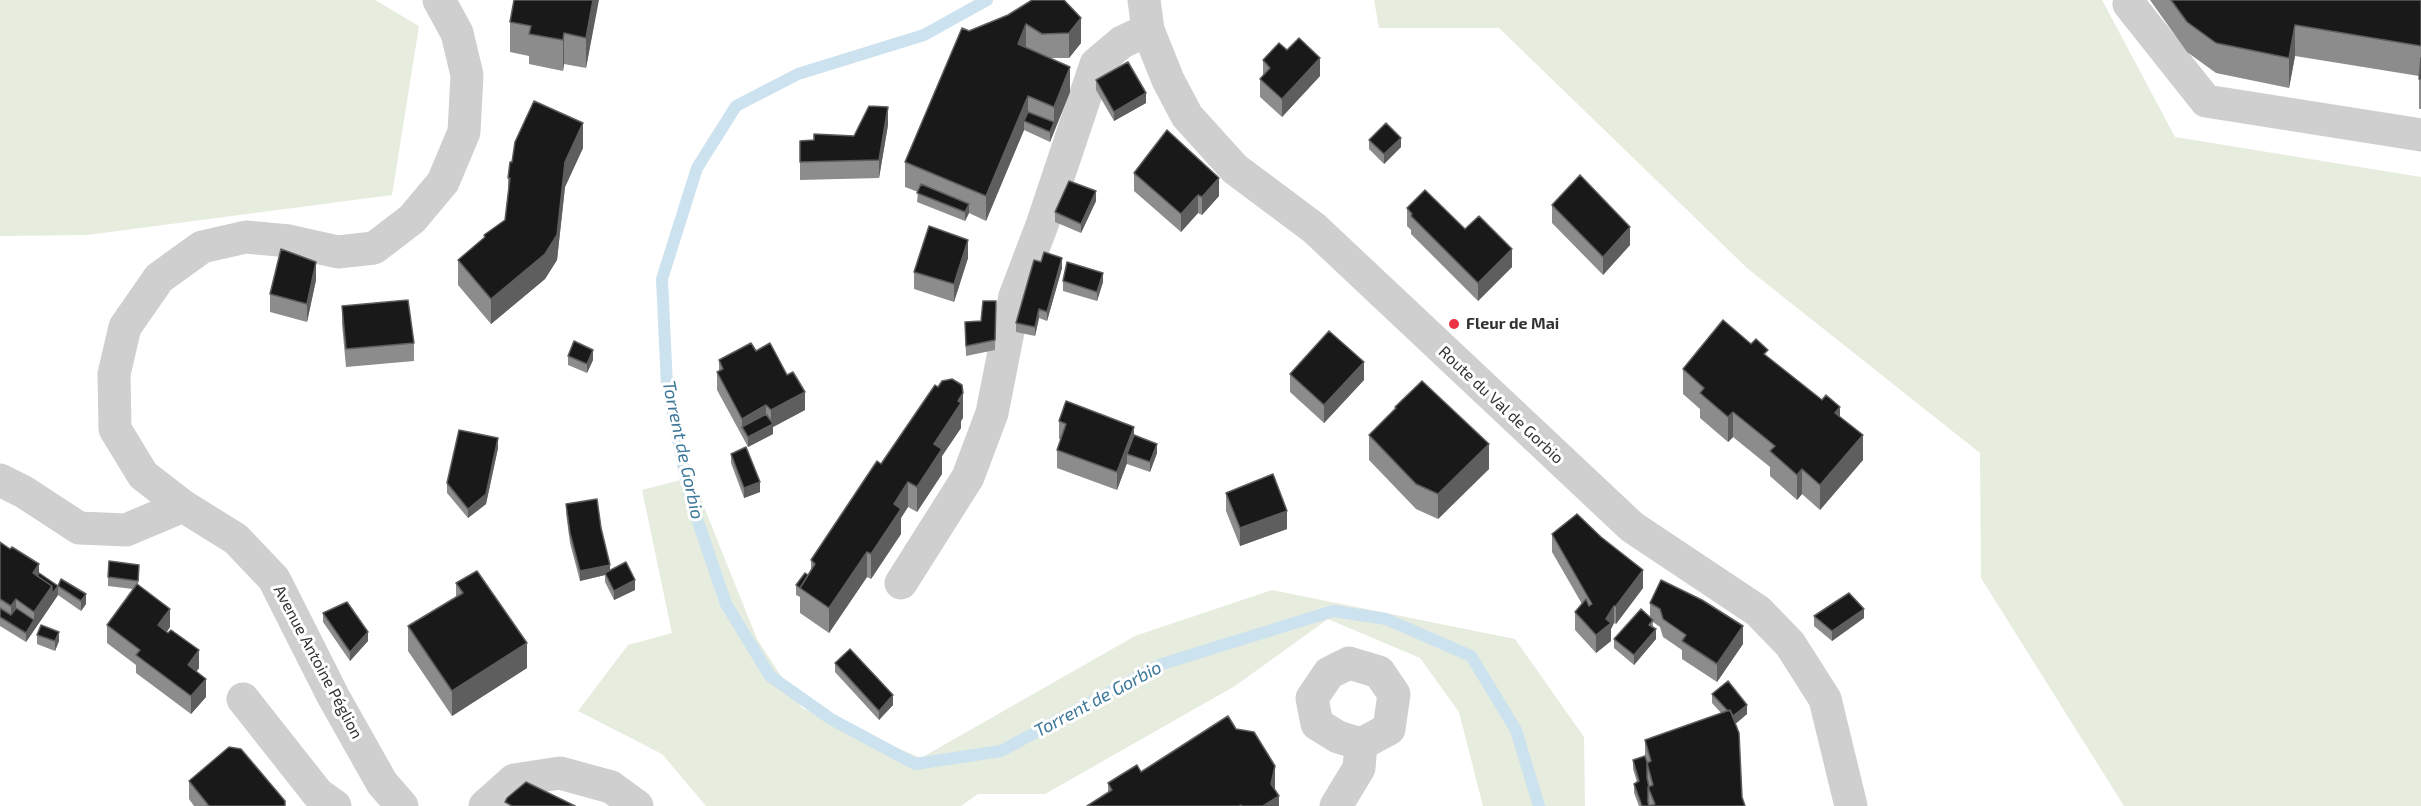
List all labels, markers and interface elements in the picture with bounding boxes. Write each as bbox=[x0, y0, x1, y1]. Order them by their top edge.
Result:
place label: Fleur de Mai bbox=[1466, 314, 1559, 334]
marker: Fleur de Mai bbox=[1447, 317, 1461, 331]
street label: Route du Val de Gorbio bbox=[1435, 342, 1567, 468]
water label: Torrent de Gorbio bbox=[658, 379, 708, 521]
street label: Avenue Antoine Péglion bbox=[269, 582, 367, 742]
water label: Torrent de Gorbio bbox=[1031, 656, 1165, 742]

